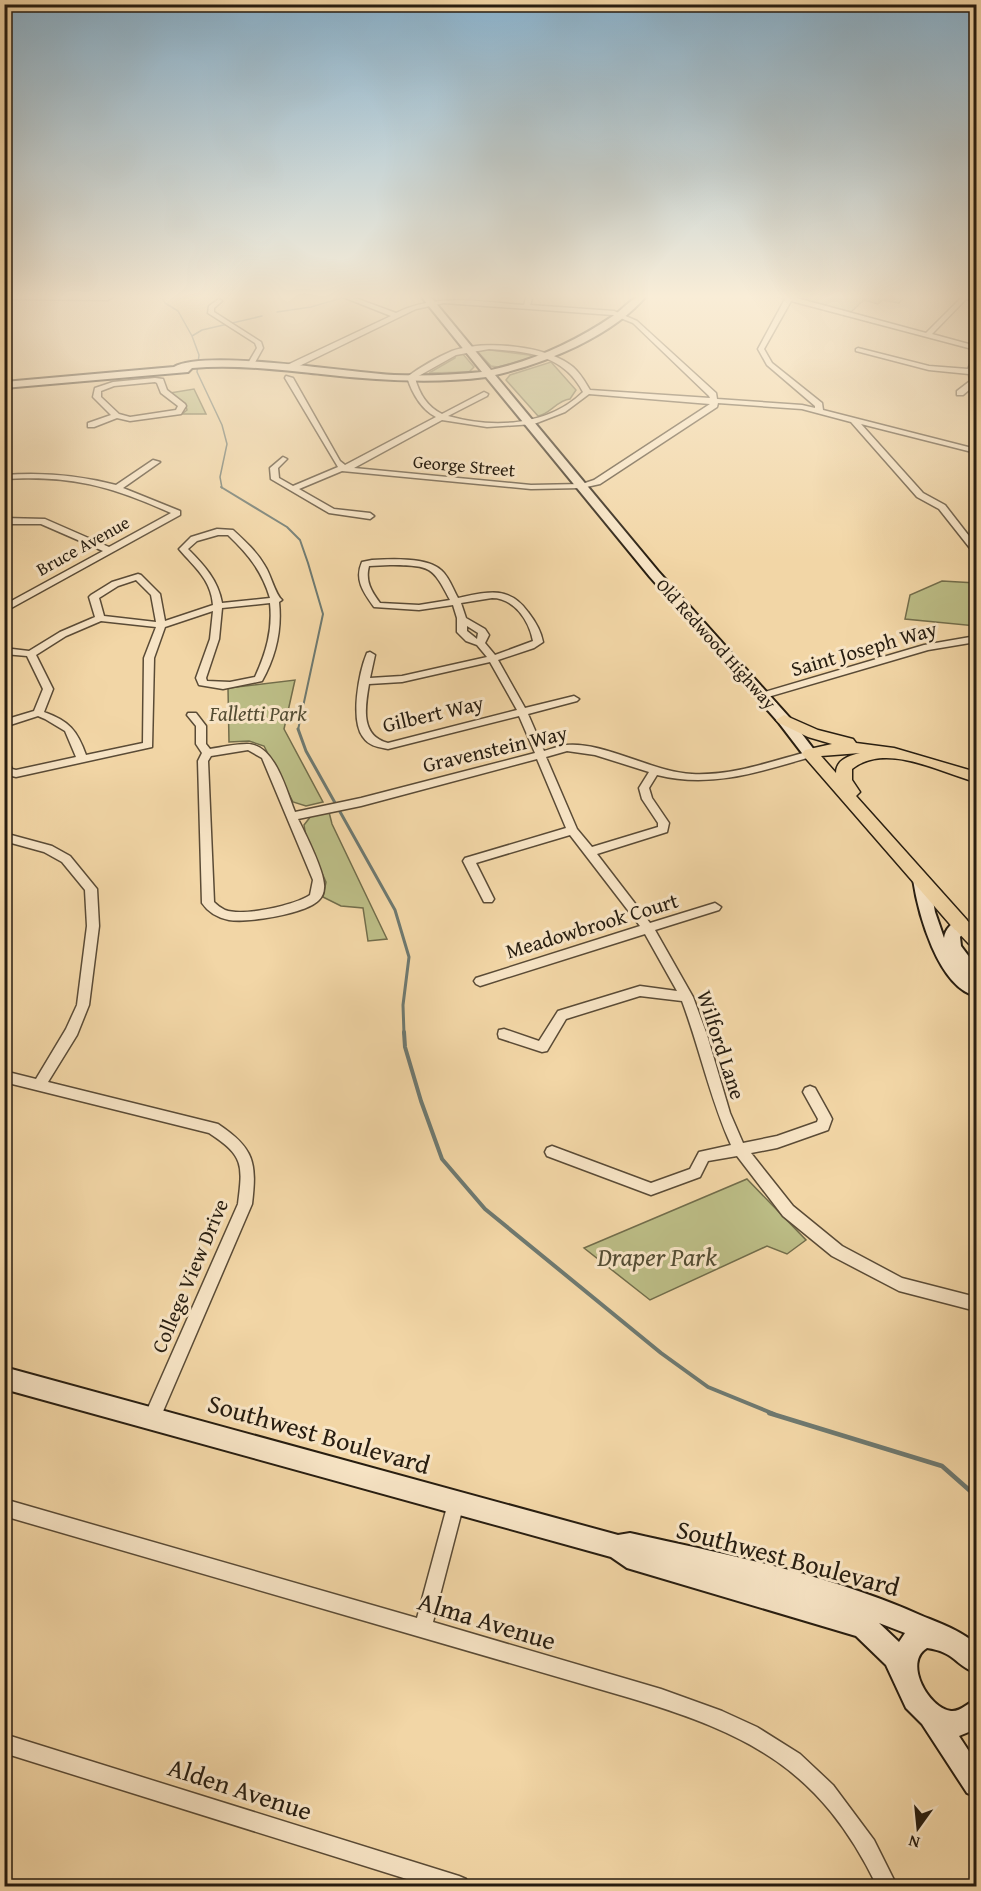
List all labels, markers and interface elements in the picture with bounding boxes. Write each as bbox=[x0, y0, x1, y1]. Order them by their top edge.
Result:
street label: George Street bbox=[412, 448, 517, 483]
street label: Bruce Avenue bbox=[31, 509, 134, 582]
street label: Old Redwood Highway bbox=[650, 572, 783, 715]
street label: Saint Joseph Way bbox=[787, 613, 941, 684]
street label: Gilbert Way bbox=[379, 687, 487, 740]
park label: Falletti Park bbox=[208, 698, 307, 729]
street label: Gravenstein Way bbox=[420, 717, 571, 780]
street label: Meadowbrook Court bbox=[502, 884, 683, 967]
street label: Wilford Lane bbox=[689, 986, 754, 1104]
street label: College View Drive bbox=[143, 1194, 236, 1358]
park label: Draper Park bbox=[596, 1237, 717, 1276]
street label: Southwest Boulevard bbox=[203, 1383, 435, 1484]
street label: Southwest Boulevard bbox=[672, 1509, 904, 1606]
street label: Alma Avenue bbox=[413, 1581, 561, 1660]
street label: Alden Avenue bbox=[163, 1747, 317, 1830]
north arrow bbox=[888, 1798, 948, 1858]
text: N bbox=[906, 1829, 922, 1855]

